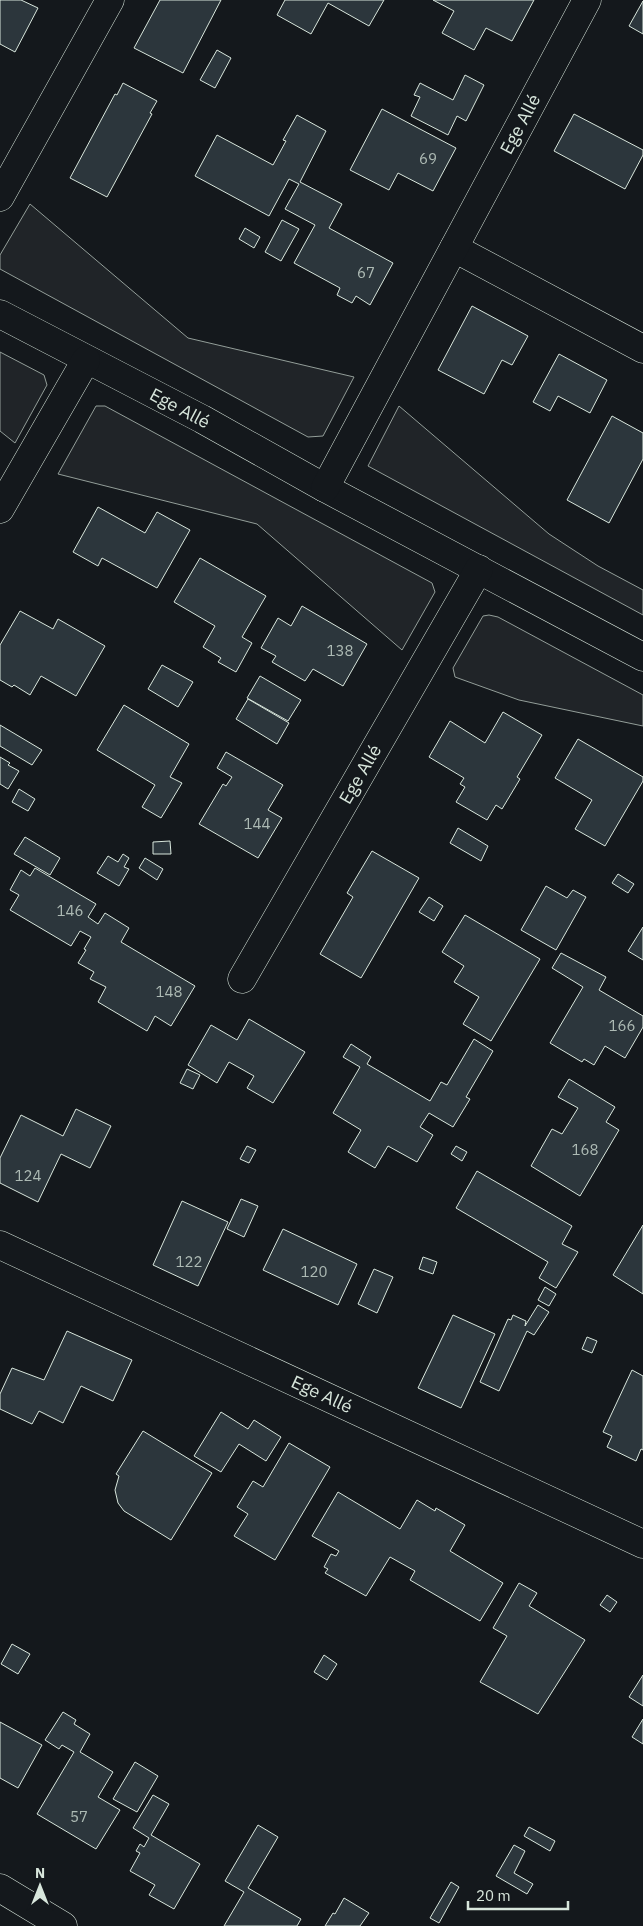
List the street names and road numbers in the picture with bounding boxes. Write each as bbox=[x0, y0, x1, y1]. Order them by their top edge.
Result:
street label: Ege Allé bbox=[495, 90, 545, 158]
street label: Ege Allé bbox=[146, 383, 214, 433]
street label: Ege Allé bbox=[334, 740, 386, 808]
street label: Ege Allé bbox=[288, 1370, 356, 1418]

